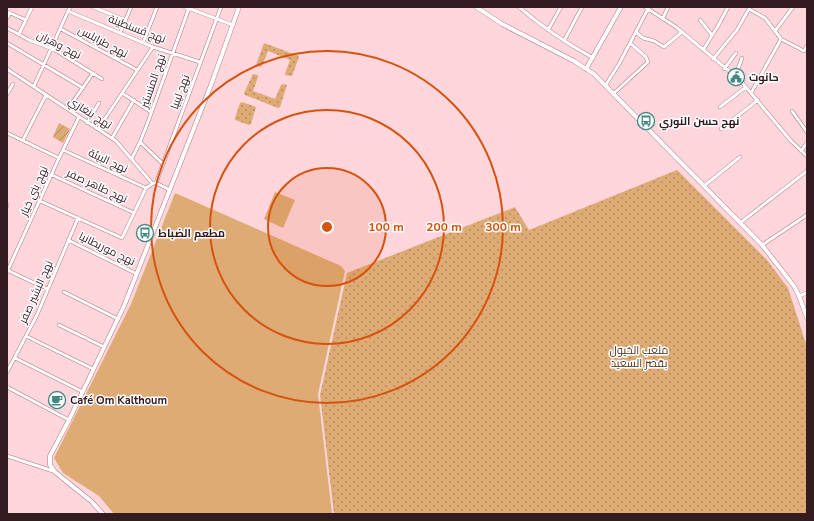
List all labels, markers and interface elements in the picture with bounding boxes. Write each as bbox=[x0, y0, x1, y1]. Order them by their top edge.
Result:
street label: نهج قسنطينة bbox=[106, 11, 168, 47]
street label: نهج طرابلس bbox=[75, 23, 131, 61]
street label: نهج وهران bbox=[34, 27, 84, 63]
street label: نهج المنستير bbox=[136, 52, 169, 111]
public building icon: حانوت bbox=[726, 67, 746, 87]
place label: حانوت bbox=[749, 70, 779, 85]
street label: نهج ليبيا bbox=[167, 73, 193, 111]
street label: نهج بنغازي bbox=[65, 93, 115, 134]
bus stop icon: نهج حسن النوري bbox=[636, 111, 656, 131]
place label: نهج حسن النوري bbox=[659, 114, 739, 131]
street label: نهج البيئة bbox=[86, 145, 130, 177]
street label: نهج بني خيار bbox=[16, 164, 53, 220]
street label: نهج طاهر صفر bbox=[63, 165, 130, 207]
text: 100 m bbox=[368, 219, 404, 235]
text: 200 m bbox=[426, 219, 462, 235]
text: 300 m bbox=[485, 219, 521, 235]
centre of rings bbox=[320, 220, 334, 234]
bus stop icon: مطعم الضباط bbox=[135, 223, 155, 243]
place label: مطعم الضباط bbox=[158, 226, 225, 241]
street label: نهج موريطانيا bbox=[76, 229, 138, 269]
street label: نهج البشير صفر bbox=[15, 258, 57, 327]
park label: ملعب الخيول بقصر السعيد bbox=[610, 343, 668, 371]
cafe icon: Café Om Kalthoum bbox=[47, 390, 67, 410]
place label: Café Om Kalthoum bbox=[70, 393, 167, 408]

